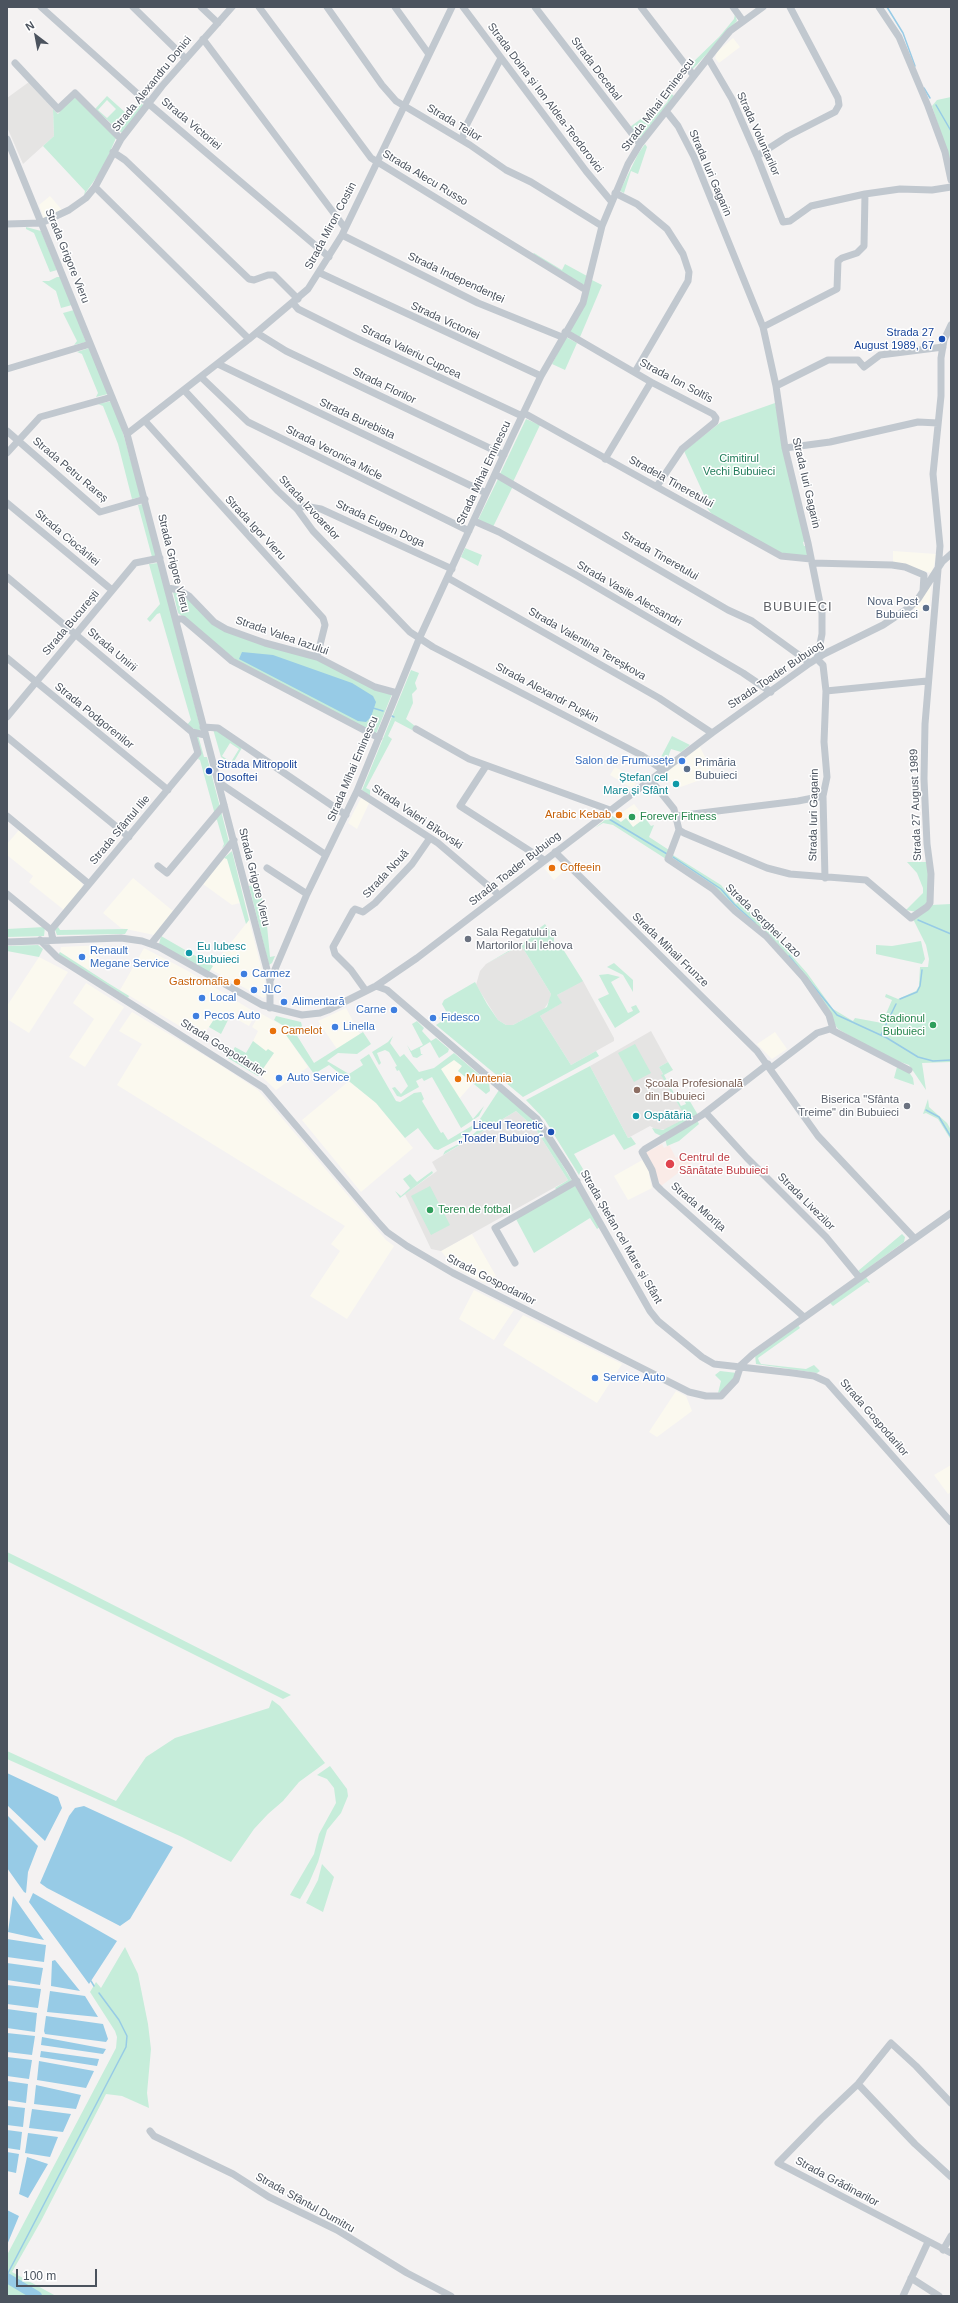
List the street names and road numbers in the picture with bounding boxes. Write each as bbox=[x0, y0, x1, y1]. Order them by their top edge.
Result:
street label: Strada Doina și Ion Aldea-Teodorovici bbox=[484, 21, 606, 175]
street label: Strada Alexandru Donici bbox=[110, 34, 194, 134]
street label: Strada Decebal bbox=[568, 35, 624, 103]
street label: Strada Mihai Eminescu bbox=[619, 56, 697, 154]
street label: Strada Voluntarilor bbox=[734, 90, 782, 178]
street label: Strada Victoriei bbox=[158, 95, 224, 153]
street label: Strada Teilor bbox=[424, 101, 484, 145]
street label: Strada Iuri Gagarin bbox=[686, 128, 734, 218]
street label: Strada Alecu Russo bbox=[380, 147, 470, 209]
street label: Strada Miron Costin bbox=[302, 180, 360, 272]
street label: Strada Grigore Vieru bbox=[42, 207, 92, 305]
street label: Strada Independenței bbox=[406, 250, 506, 306]
street label: Strada Victoriei bbox=[409, 299, 481, 343]
street label: Strada Valeriu Cupcea bbox=[359, 322, 463, 382]
street label: Strada Ion Soltîs bbox=[637, 356, 715, 406]
street label: Strada Florilor bbox=[350, 365, 418, 407]
street label: Strada Burebista bbox=[317, 396, 397, 442]
street label: Strada Mihai Eminescu bbox=[454, 419, 514, 527]
street label: Strada Veronica Micle bbox=[283, 423, 385, 483]
street label: Strada Petru Rareș bbox=[30, 435, 110, 505]
street label: Strada Iuri Gagarin bbox=[789, 436, 823, 530]
street label: Stradela Tineretului bbox=[626, 453, 716, 511]
street label: Strada Izvoarelor bbox=[276, 473, 342, 543]
street label: Strada Igor Vieru bbox=[222, 493, 288, 563]
street label: Strada Eugen Doga bbox=[333, 498, 427, 550]
street label: Strada Ciocârliei bbox=[32, 507, 102, 569]
street label: Strada Grigore Vieru bbox=[154, 513, 192, 613]
street label: Strada Tineretului bbox=[619, 529, 701, 583]
street label: Strada Vasile Alecsandri bbox=[574, 559, 684, 629]
street label: Strada București bbox=[40, 588, 102, 658]
street label: Strada Valentina Tereșkova bbox=[526, 605, 648, 683]
street label: Strada Valea Iazului bbox=[234, 614, 330, 658]
street label: Strada Unirii bbox=[85, 625, 139, 675]
street label: Strada Toader Bubuiog bbox=[726, 638, 826, 712]
street label: Strada Alexandr Pușkin bbox=[493, 660, 601, 726]
street label: Strada Podgorenilor bbox=[52, 680, 136, 752]
street label: Strada Mihai Eminescu bbox=[325, 714, 381, 824]
street label: Strada 27 August 1989 bbox=[907, 749, 925, 861]
street label: Strada Iuri Gagarin bbox=[807, 768, 821, 862]
street label: Strada Valeri Bîkovski bbox=[369, 782, 465, 852]
street label: Strada Sfântul Ilie bbox=[87, 793, 153, 867]
street label: Strada Grigore Vieru bbox=[235, 827, 273, 927]
street label: Strada Toader Bubuiog bbox=[467, 829, 563, 909]
street label: Strada Nouă bbox=[360, 847, 412, 901]
street label: Strada Serghei Lazo bbox=[722, 881, 804, 961]
street label: Strada Mihail Frunze bbox=[629, 910, 711, 990]
street label: Strada Gospodarilor bbox=[178, 1016, 268, 1080]
street label: Strada Ștefan cel Mare și Sfânt bbox=[577, 1168, 665, 1306]
street label: Strada Livezilor bbox=[775, 1171, 837, 1233]
street label: Strada Miorița bbox=[668, 1180, 728, 1234]
street label: Strada Gospodarilor bbox=[444, 1252, 538, 1308]
street label: Strada Gospodarilor bbox=[837, 1377, 911, 1459]
street label: Strada Grădinarilor bbox=[793, 2154, 881, 2210]
street label: Strada Sfântul Dumitru bbox=[253, 2170, 357, 2236]

